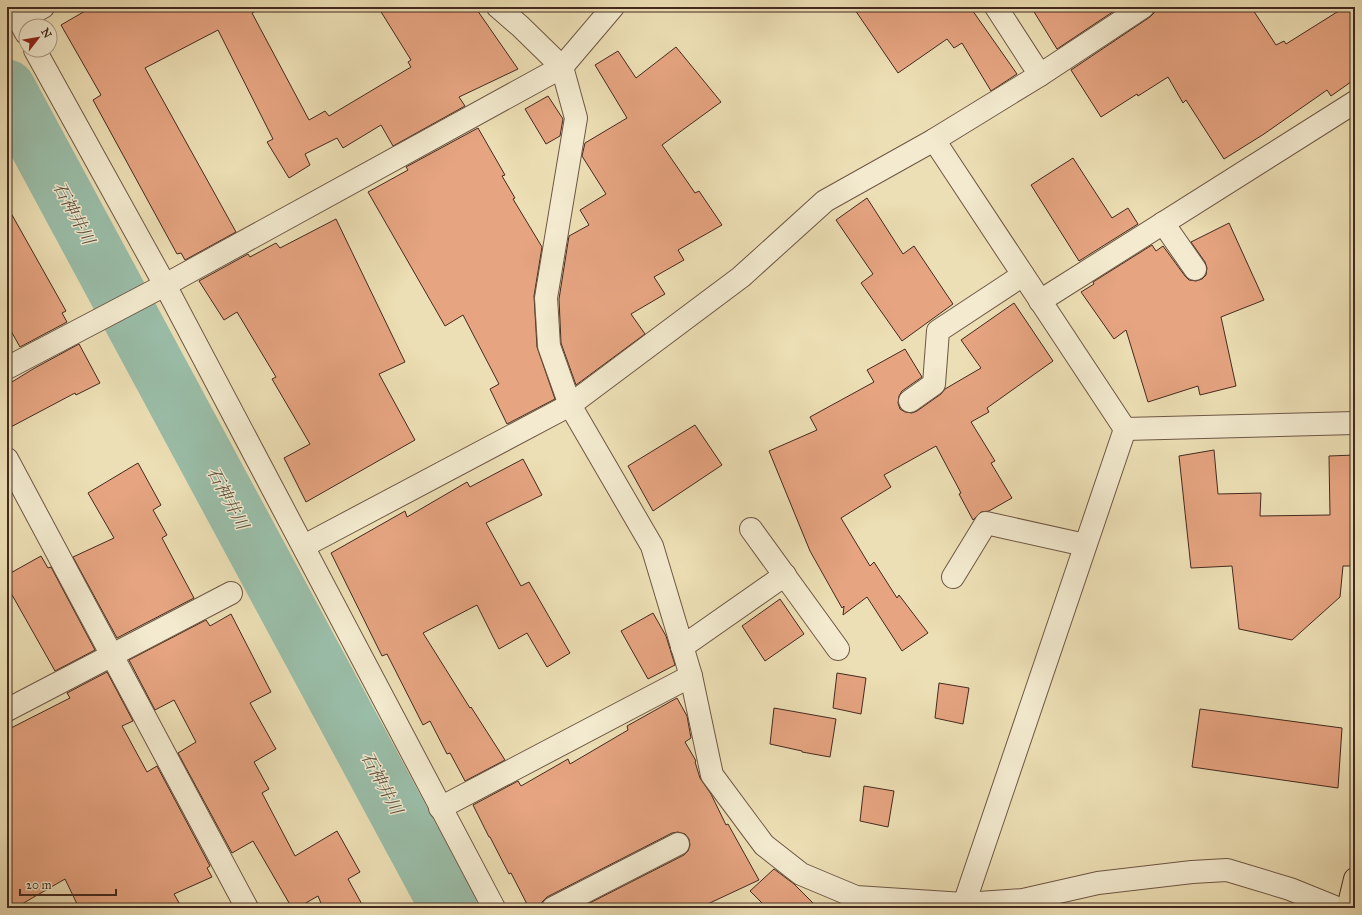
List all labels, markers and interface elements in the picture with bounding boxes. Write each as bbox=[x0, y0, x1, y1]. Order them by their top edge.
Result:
north arrow bbox=[18, 18, 58, 58]
text: N bbox=[38, 26, 54, 41]
water label: 石神井川 bbox=[48, 178, 100, 250]
water label: 石神井川 bbox=[202, 463, 254, 535]
water label: 石神井川 bbox=[356, 748, 408, 820]
scale bar bbox=[20, 871, 116, 897]
text: 20 m bbox=[26, 878, 52, 892]

